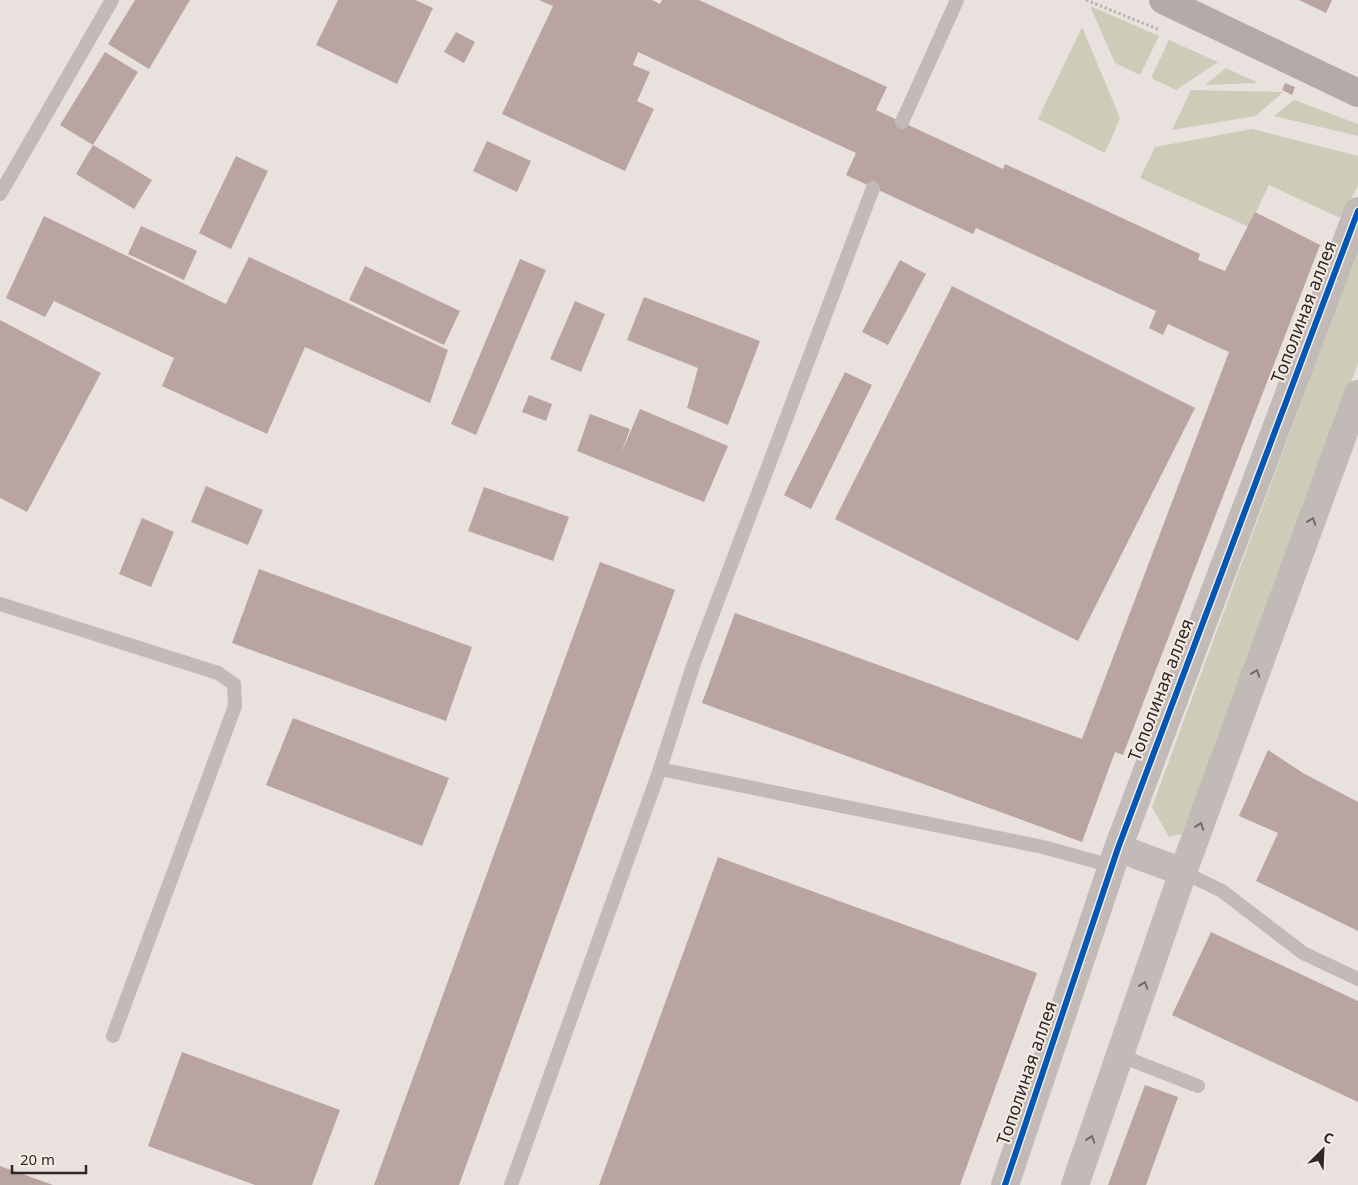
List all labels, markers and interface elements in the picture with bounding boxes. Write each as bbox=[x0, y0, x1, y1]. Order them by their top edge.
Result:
street label: Тополиная аллея bbox=[1265, 237, 1341, 386]
one-way arrow bbox=[1306, 517, 1316, 526]
street label: Тополиная аллея bbox=[1122, 615, 1198, 764]
one-way arrow bbox=[1250, 670, 1260, 678]
one-way arrow bbox=[1194, 822, 1204, 831]
one-way arrow bbox=[1139, 982, 1149, 990]
street label: Тополиная аллея bbox=[990, 998, 1062, 1148]
north arrow bbox=[1298, 1125, 1348, 1175]
text: С bbox=[1321, 1127, 1336, 1148]
one-way arrow bbox=[1085, 1135, 1095, 1144]
scale bar bbox=[12, 1142, 86, 1174]
text: 20 m bbox=[20, 1149, 55, 1169]

